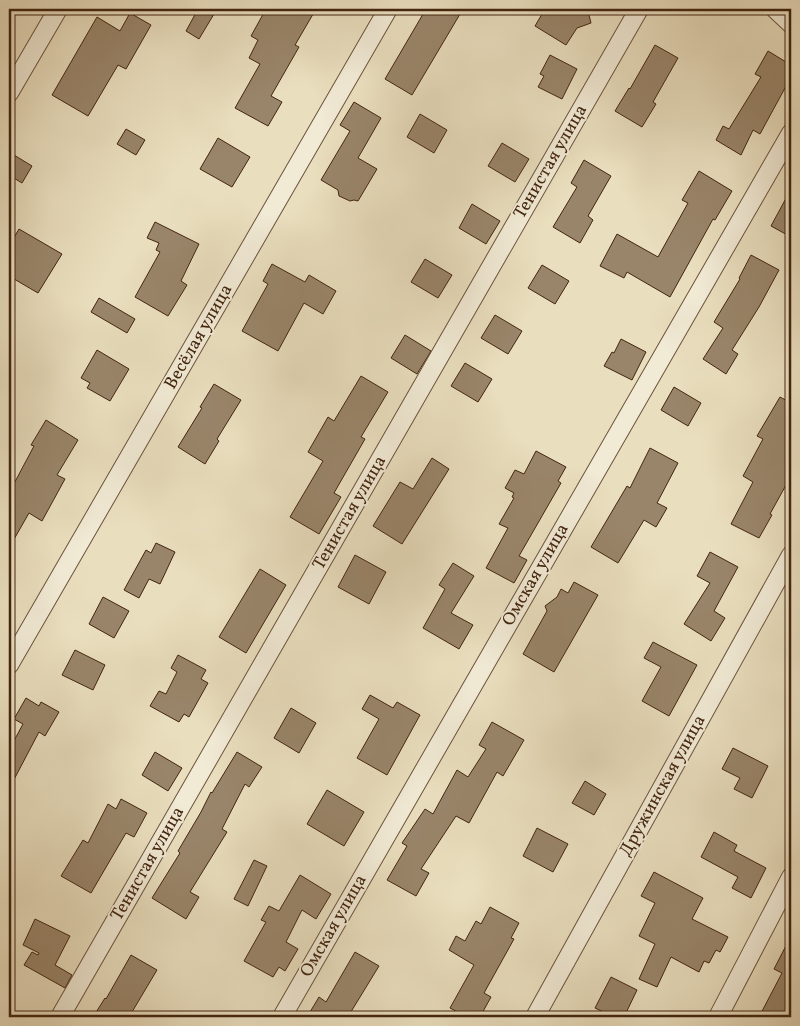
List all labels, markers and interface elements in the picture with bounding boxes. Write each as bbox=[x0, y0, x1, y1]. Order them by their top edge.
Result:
street label: Тенистая улица bbox=[508, 100, 594, 224]
street label: Весёлая улица bbox=[159, 280, 239, 394]
street label: Тенистая улица bbox=[307, 451, 393, 575]
street label: Омская улица bbox=[497, 519, 575, 631]
street label: Дружинская улица bbox=[614, 711, 712, 861]
street label: Тенистая улица bbox=[105, 802, 191, 926]
street label: Омская улица bbox=[295, 870, 373, 982]

